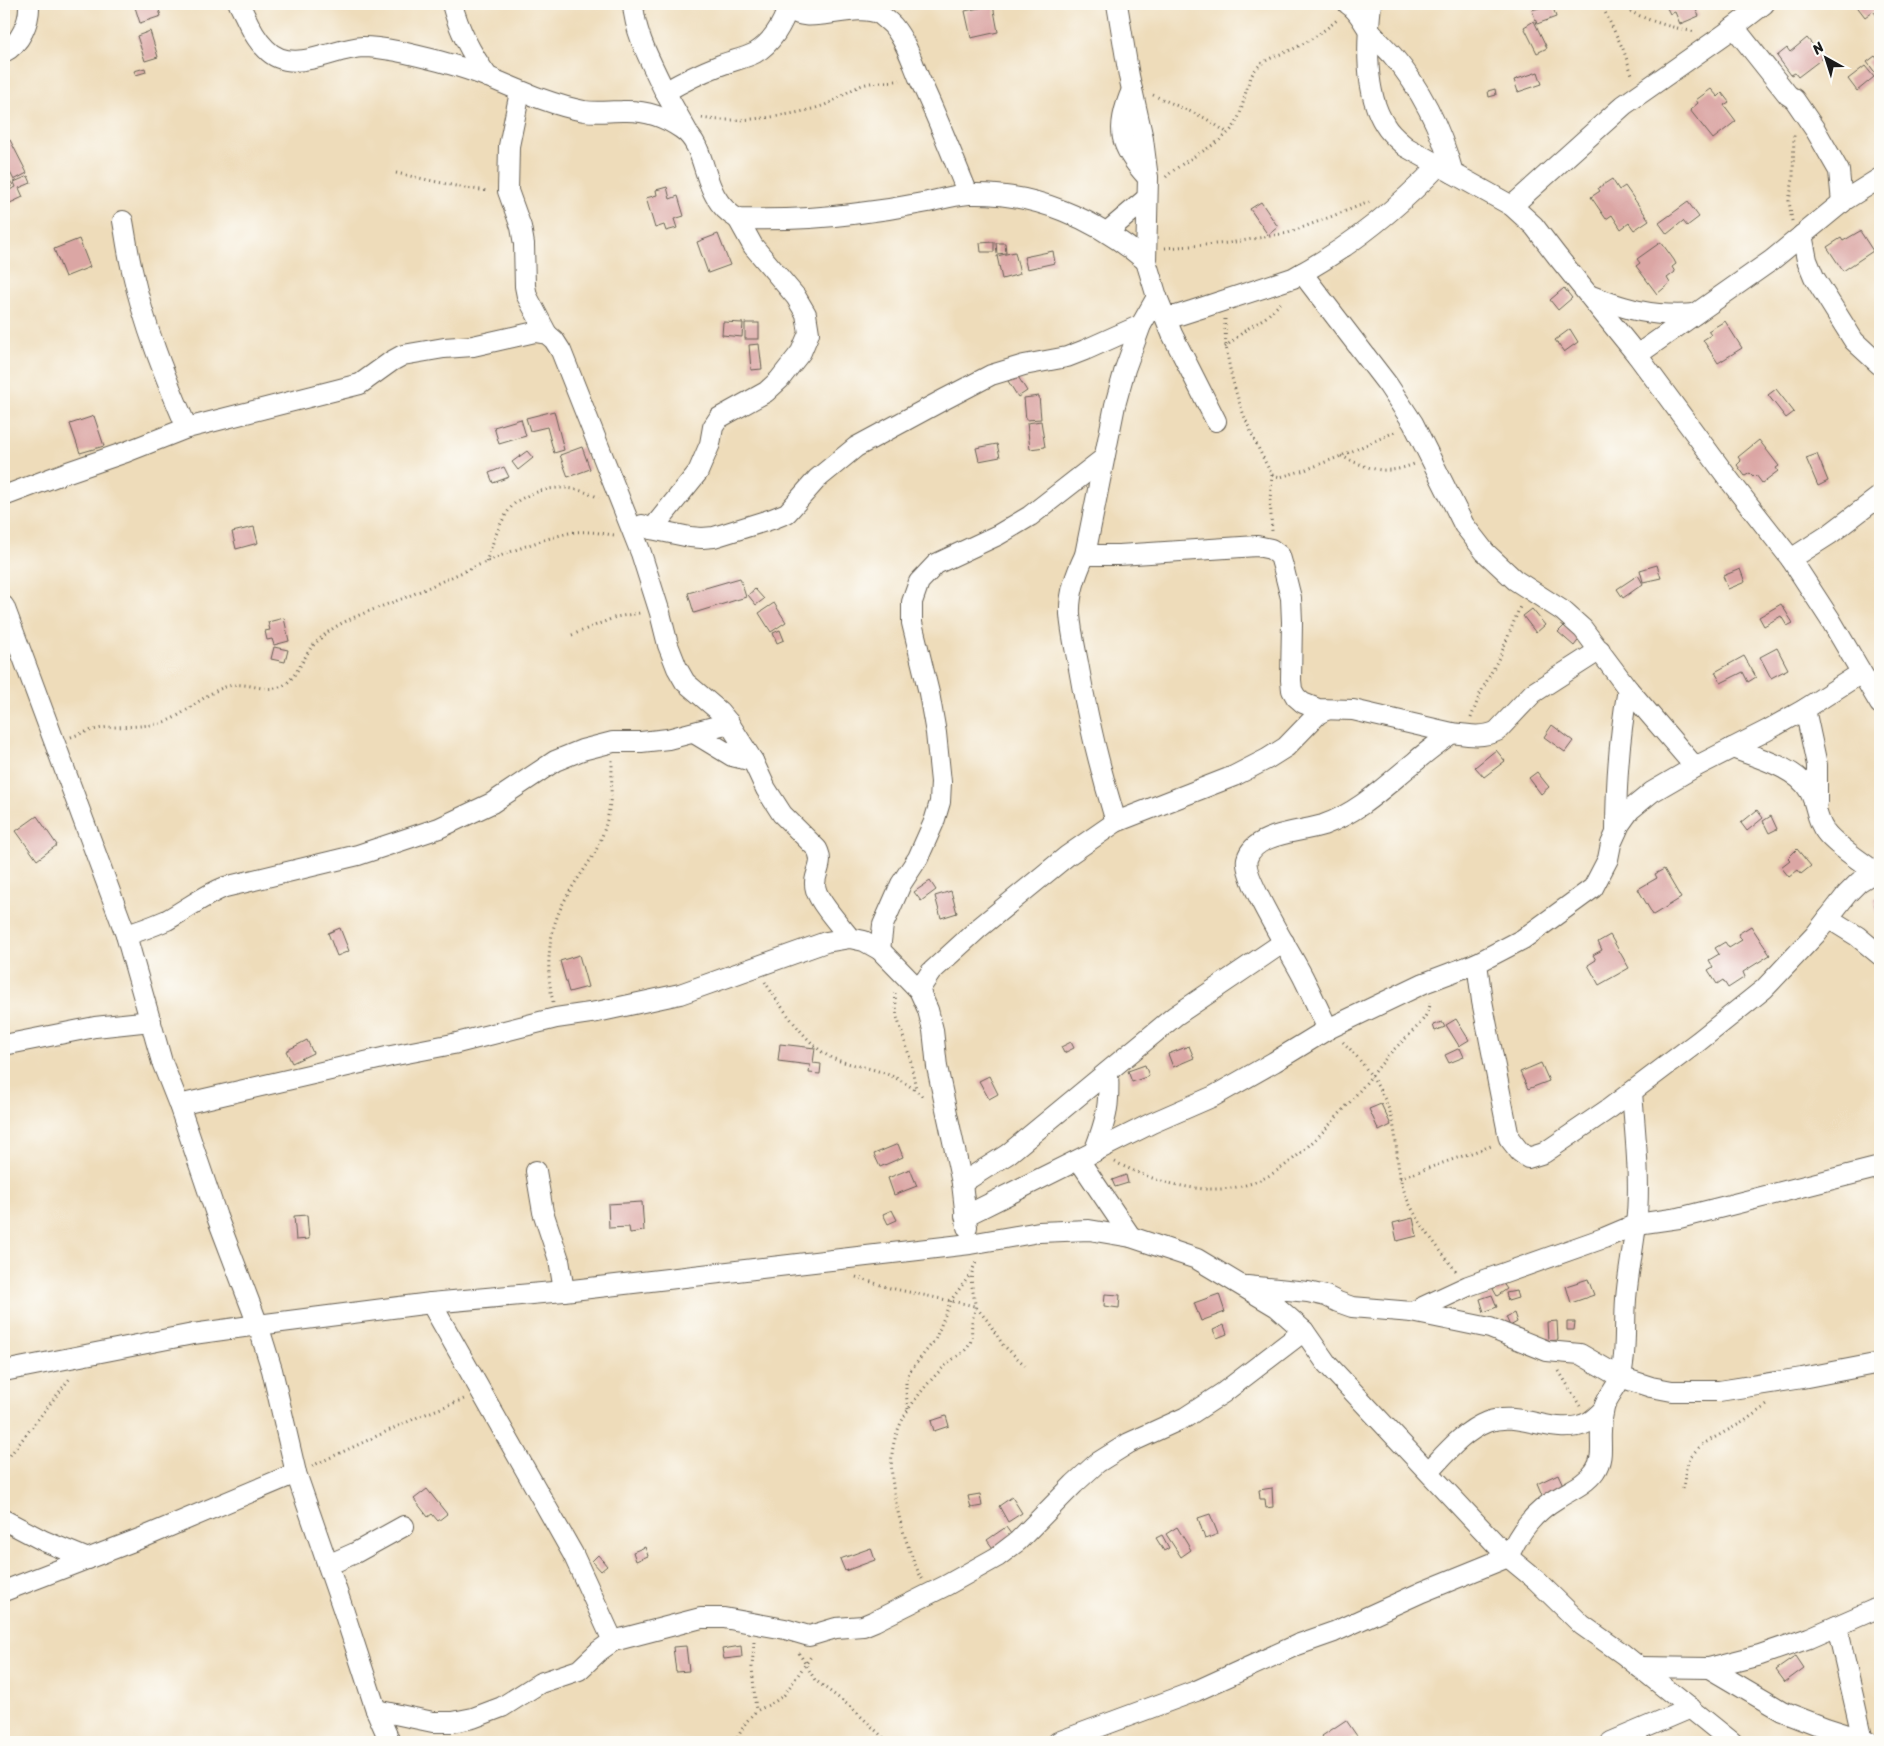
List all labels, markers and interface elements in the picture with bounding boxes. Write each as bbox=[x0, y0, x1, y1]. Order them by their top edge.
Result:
north arrow bbox=[1802, 32, 1852, 82]
text: N bbox=[1806, 35, 1830, 62]

